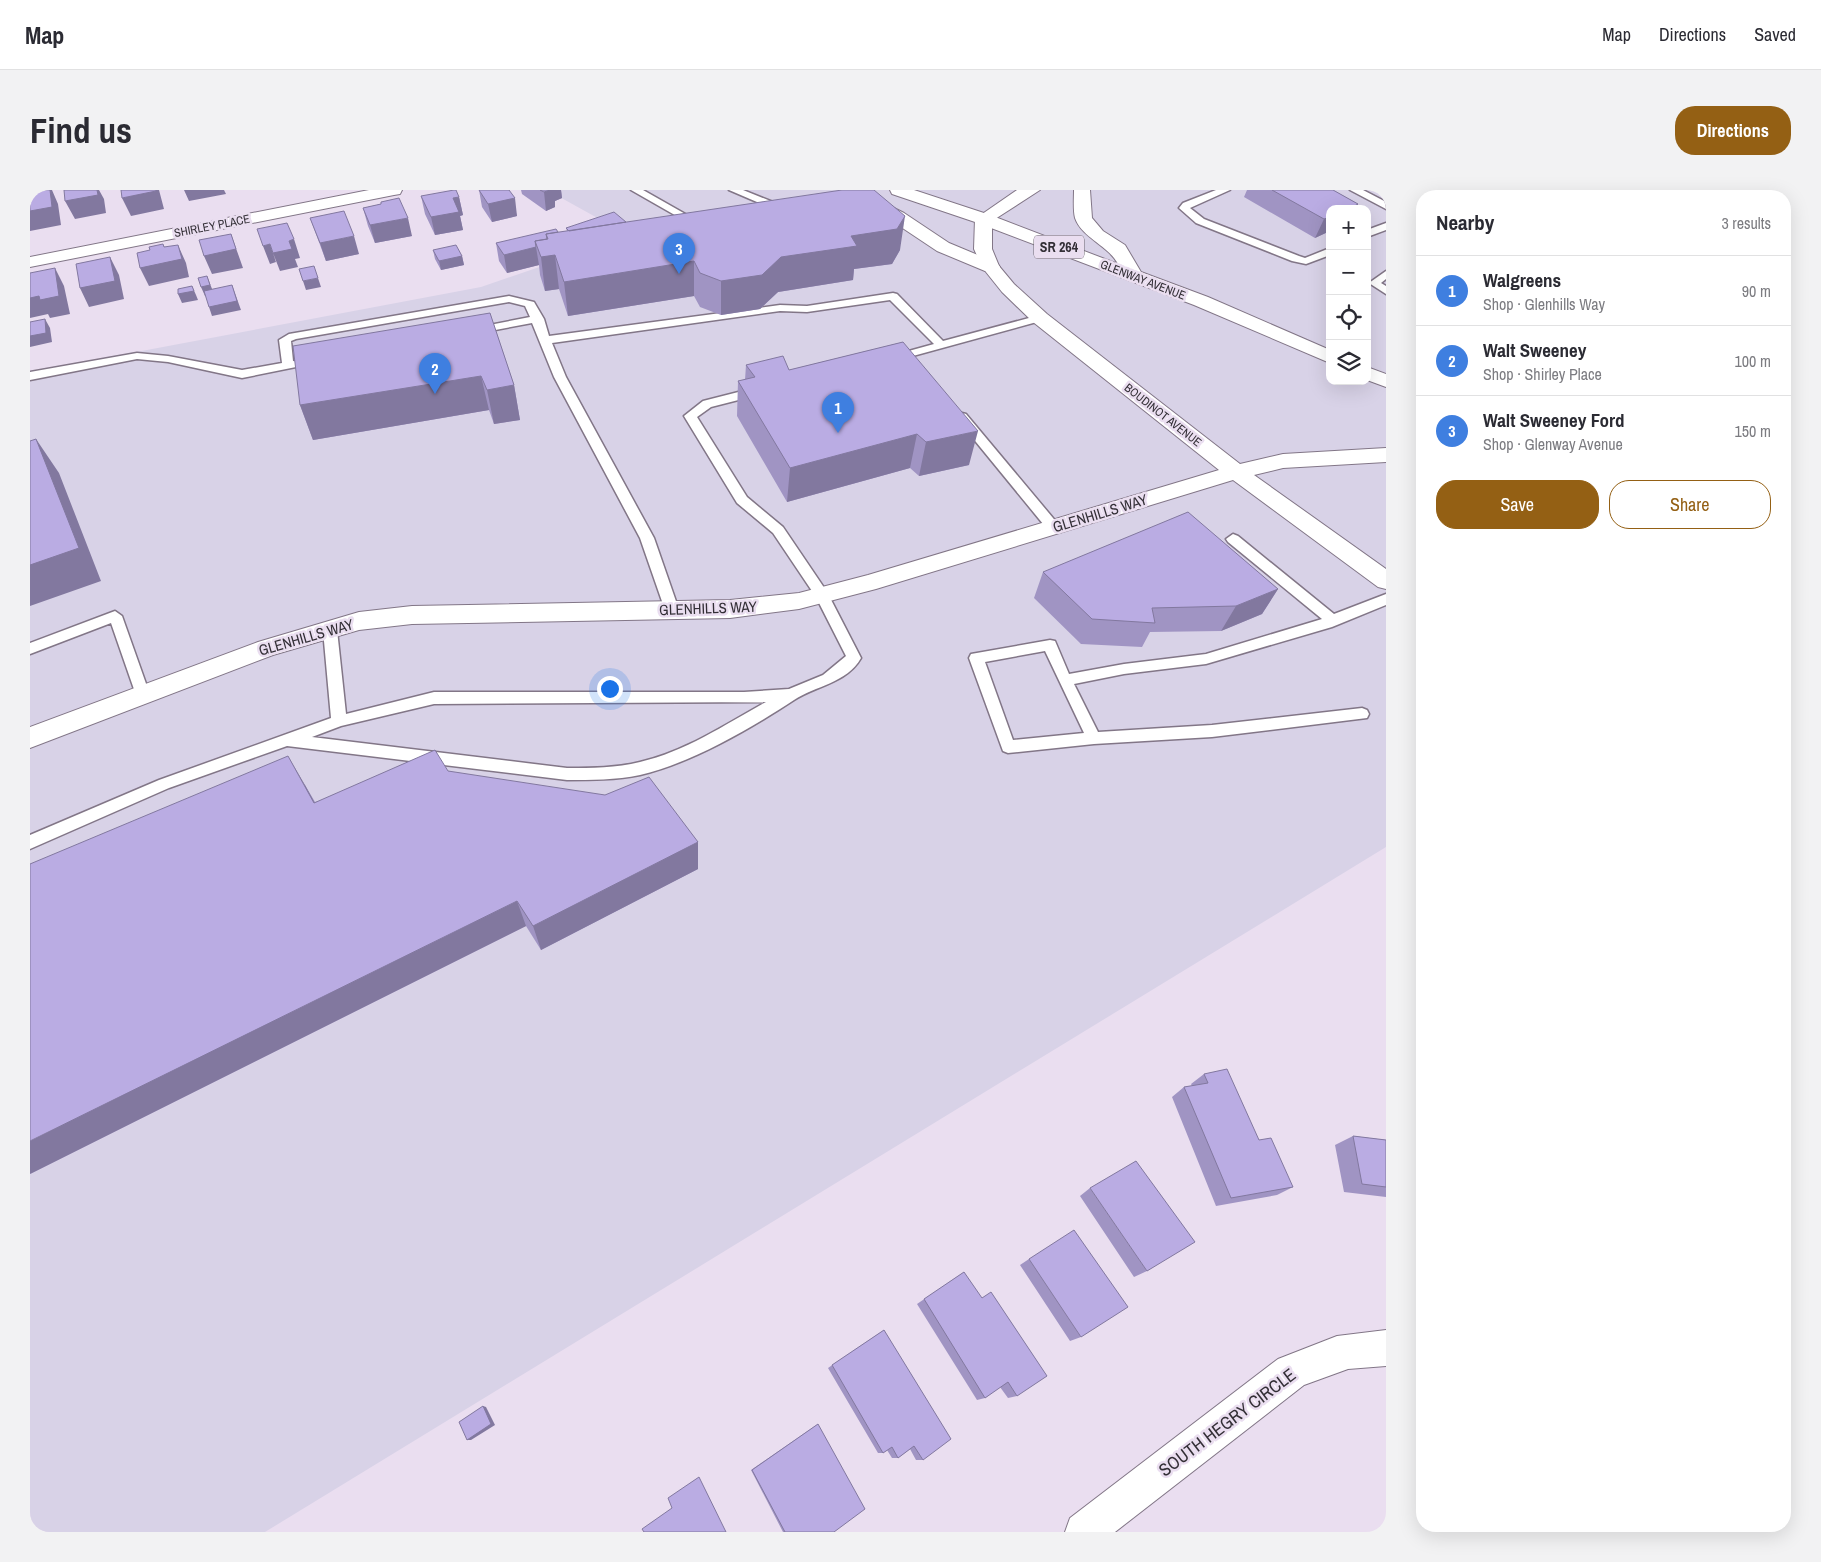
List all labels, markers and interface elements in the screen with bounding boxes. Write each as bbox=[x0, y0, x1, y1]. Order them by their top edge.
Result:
text: Map bbox=[25, 19, 64, 51]
text: Map bbox=[1602, 22, 1631, 47]
text: Directions bbox=[1659, 22, 1726, 47]
text: Saved bbox=[1754, 22, 1796, 47]
button: Directions bbox=[1675, 106, 1791, 155]
text: Find us bbox=[30, 107, 132, 154]
map controls bbox=[1326, 205, 1371, 385]
button: + bbox=[1326, 205, 1371, 250]
text: Nearby bbox=[1436, 208, 1494, 237]
street label: SHIRLEY PLACE bbox=[173, 211, 251, 241]
text: 3 results bbox=[1721, 212, 1771, 234]
pin: 3 bbox=[663, 233, 695, 274]
road number: SR 264 bbox=[1034, 236, 1084, 258]
button: − bbox=[1326, 250, 1371, 295]
street label: GLENWAY AVENUE bbox=[1098, 256, 1188, 304]
text: Walgreens bbox=[1483, 267, 1561, 293]
text: 1 bbox=[1448, 280, 1456, 302]
text: 90 m bbox=[1742, 280, 1771, 302]
text: Shop · Glenhills Way bbox=[1483, 293, 1605, 315]
button: locate bbox=[1326, 295, 1371, 340]
text: Walt Sweeney bbox=[1483, 337, 1586, 363]
button: layers bbox=[1326, 340, 1371, 385]
text: 2 bbox=[1448, 350, 1456, 372]
text: 100 m bbox=[1735, 350, 1771, 372]
pin: 2 bbox=[419, 353, 451, 394]
text: Shop · Shirley Place bbox=[1483, 363, 1602, 385]
street label: BOUDINOT AVENUE bbox=[1121, 380, 1205, 450]
pin: 1 bbox=[822, 392, 854, 433]
text: Walt Sweeney Ford bbox=[1483, 407, 1625, 433]
text: 3 bbox=[1448, 420, 1456, 442]
text: 150 m bbox=[1735, 420, 1771, 442]
text: Shop · Glenway Avenue bbox=[1483, 433, 1623, 455]
button: Save bbox=[1436, 480, 1599, 529]
button: Share bbox=[1609, 480, 1771, 529]
street label: GLENHILLS WAY bbox=[1050, 488, 1151, 537]
street label: GLENHILLS WAY bbox=[659, 596, 758, 620]
street label: GLENHILLS WAY bbox=[256, 613, 357, 661]
your location bbox=[597, 676, 623, 702]
street label: SOUTH HEGRY CIRCLE bbox=[1153, 1362, 1301, 1482]

